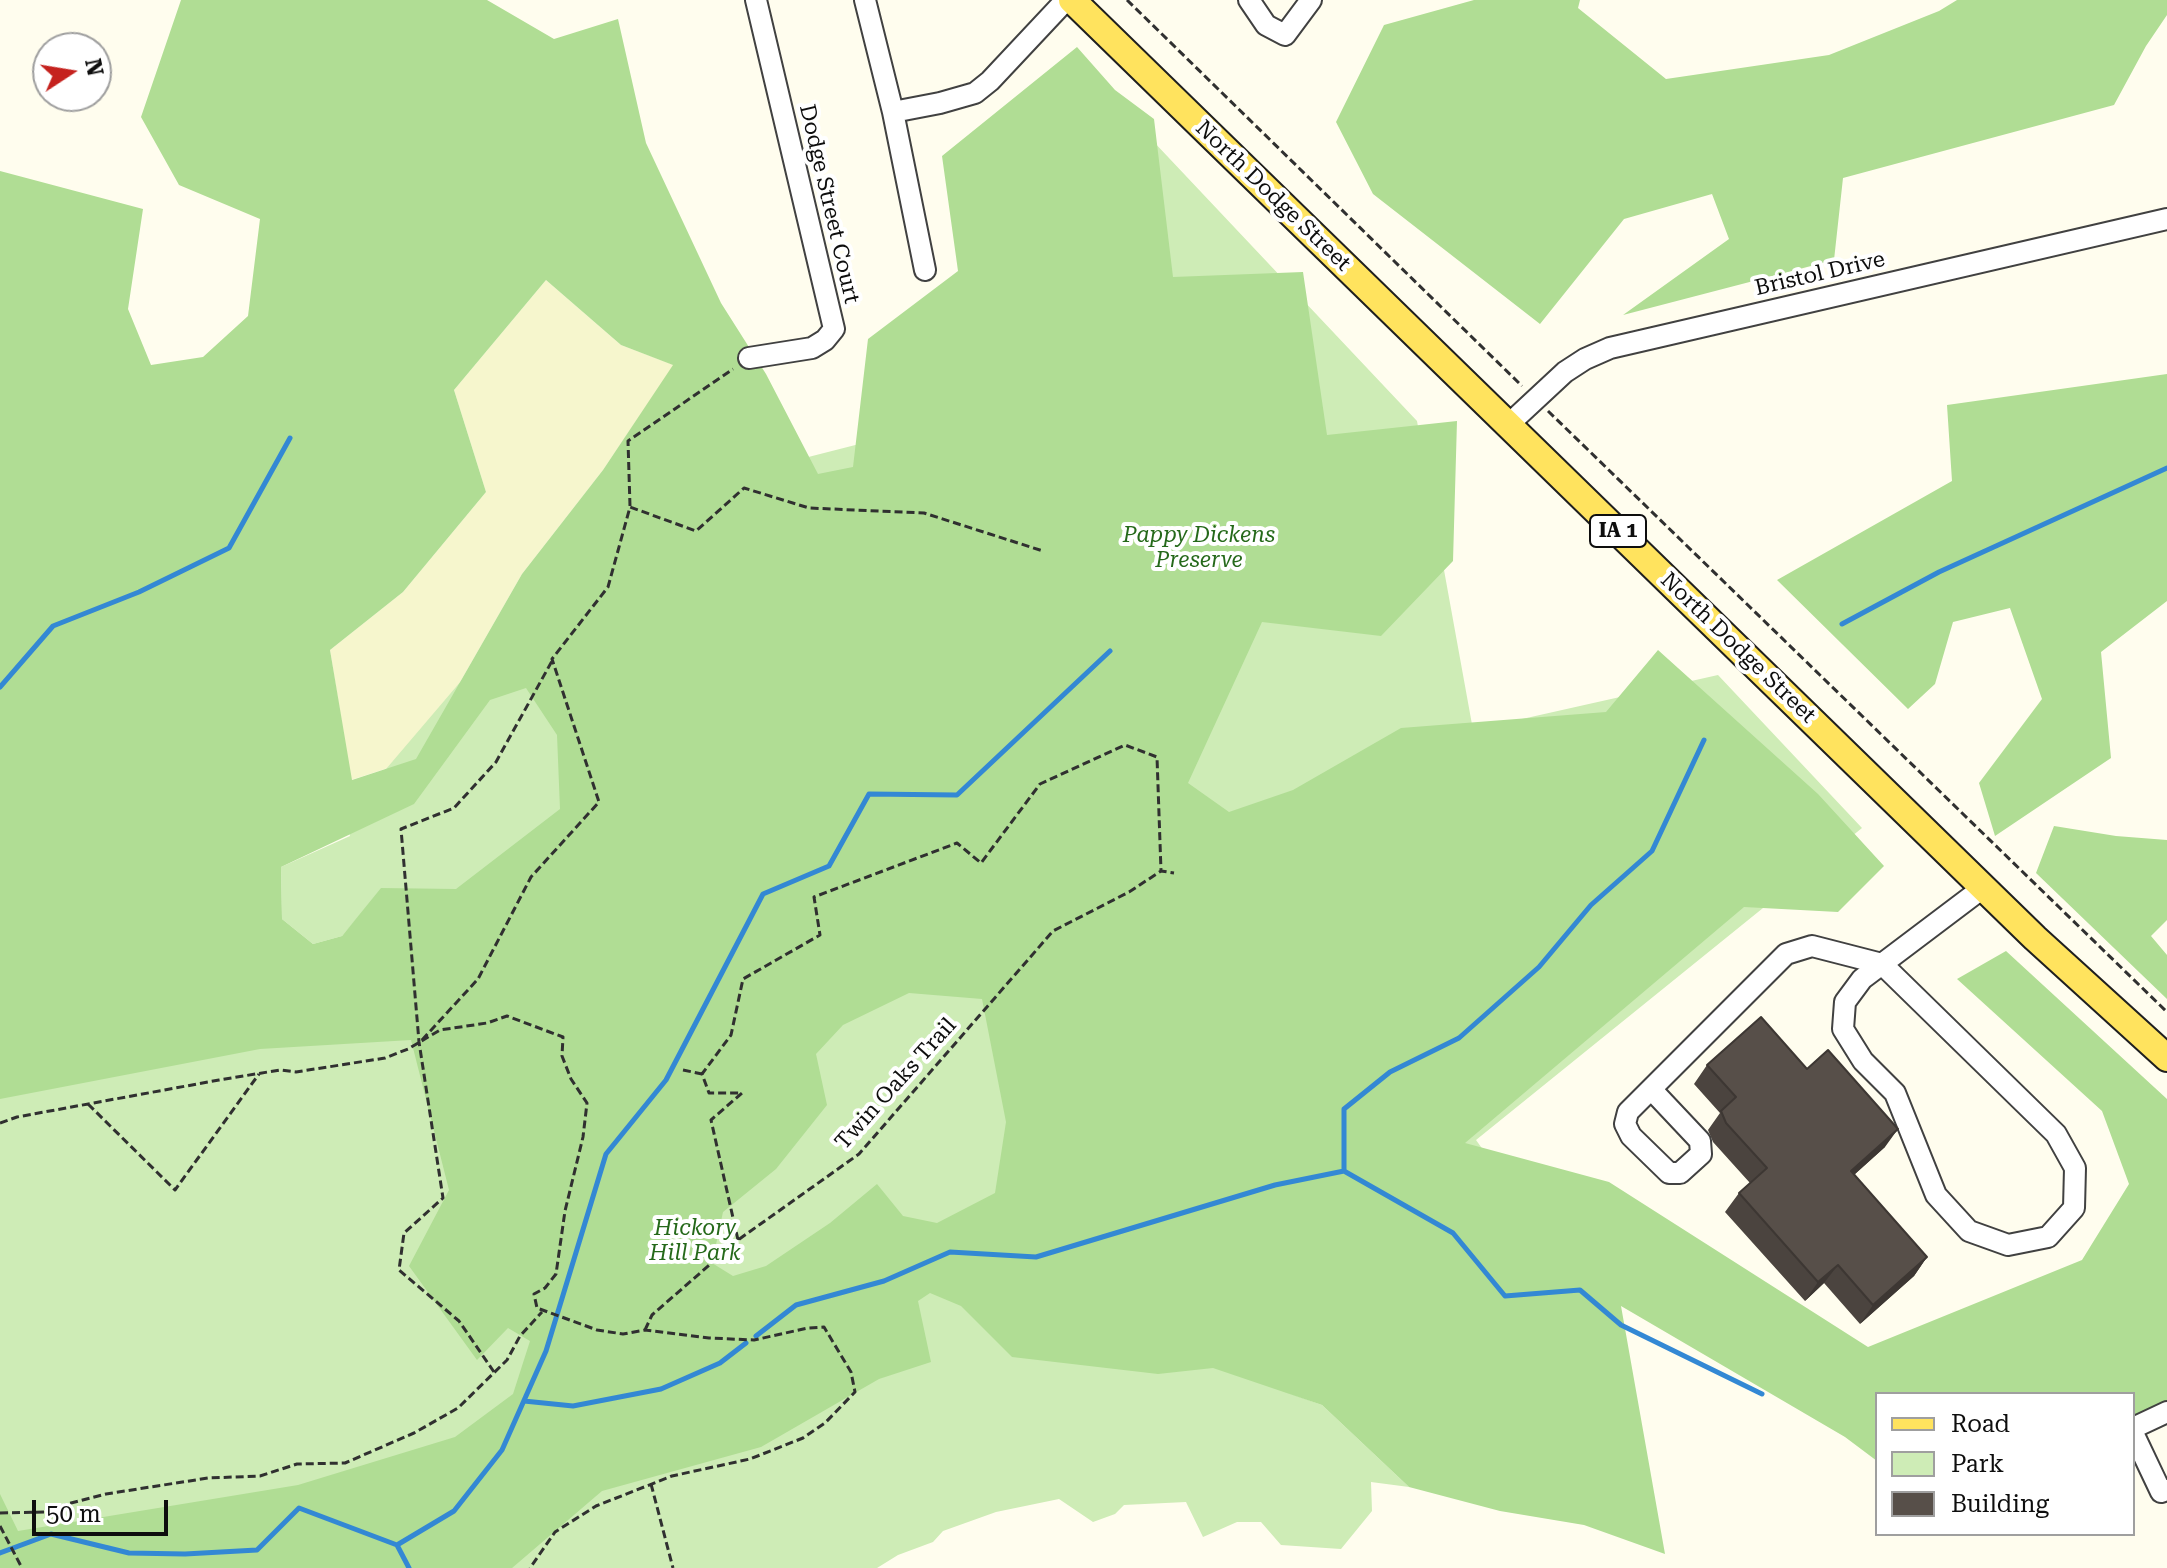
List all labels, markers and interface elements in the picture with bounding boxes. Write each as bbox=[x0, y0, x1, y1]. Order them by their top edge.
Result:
north arrow bbox=[32, 32, 112, 112]
text: N bbox=[80, 56, 108, 78]
street label: Dodge Street Court bbox=[793, 102, 865, 306]
street label: North Dodge Street bbox=[1190, 115, 1356, 277]
street label: Bristol Drive bbox=[1752, 246, 1888, 302]
road number: IA 1 bbox=[1590, 515, 1646, 547]
park label: Pappy Dickens Preserve bbox=[1123, 523, 1275, 574]
street label: North Dodge Street bbox=[1655, 567, 1821, 729]
street label: Twin Oaks Trail bbox=[830, 1013, 962, 1155]
park label: Hickory Hill Park bbox=[649, 1216, 741, 1268]
legend bbox=[1875, 1392, 2135, 1536]
text: Road bbox=[1951, 1410, 2010, 1438]
text: Park bbox=[1951, 1450, 2004, 1478]
scale bar bbox=[36, 1484, 172, 1534]
text: Building bbox=[1951, 1490, 2049, 1518]
text: 50 m bbox=[46, 1500, 101, 1528]

